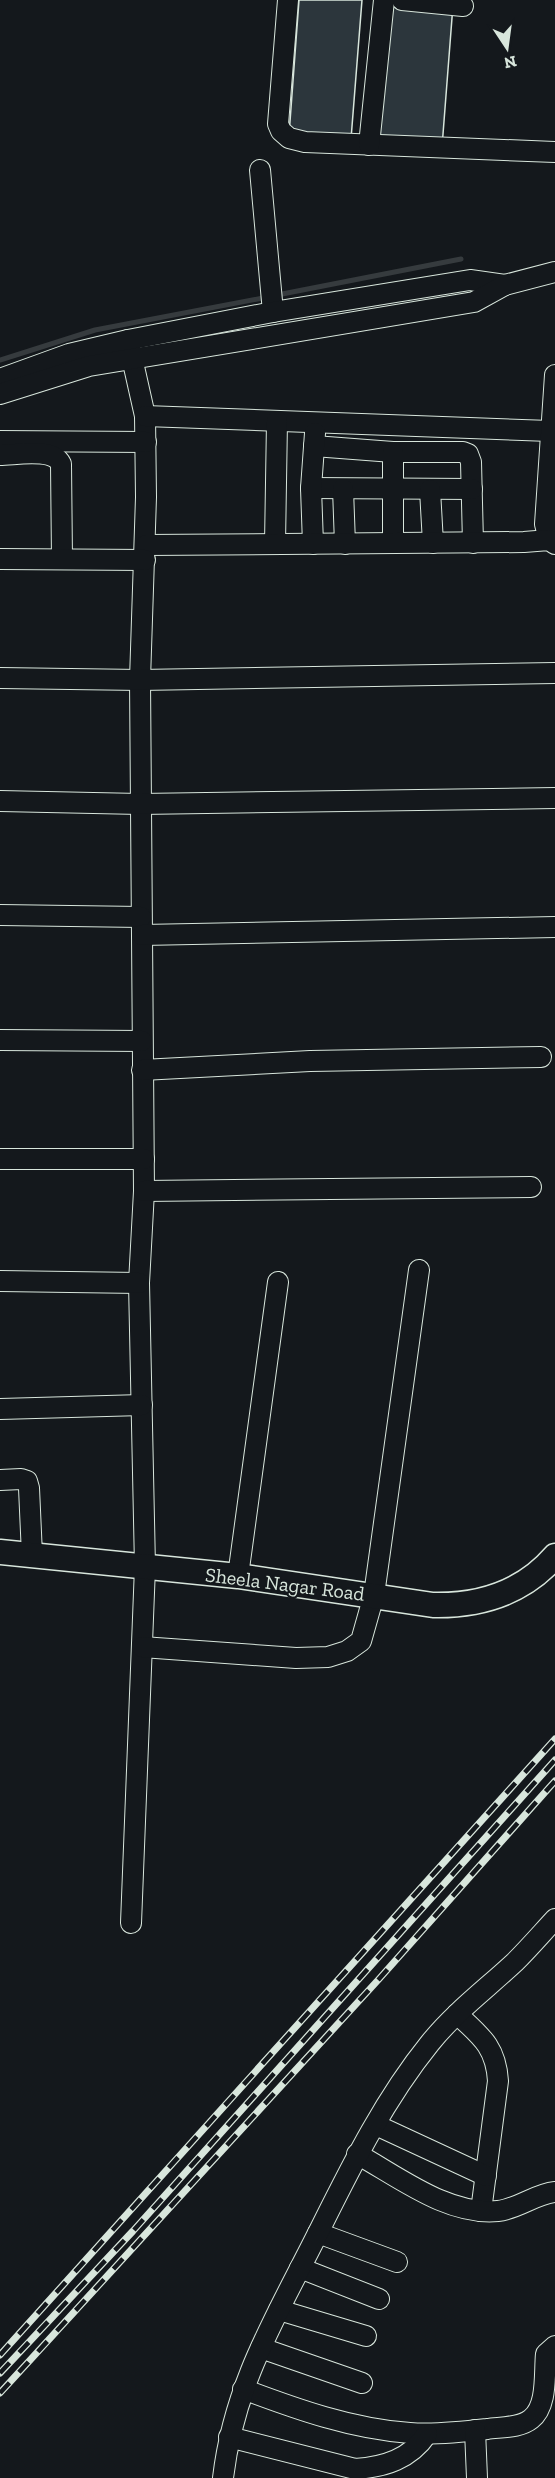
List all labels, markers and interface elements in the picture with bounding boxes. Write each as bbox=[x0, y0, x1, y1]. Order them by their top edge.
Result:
north arrow bbox=[477, 18, 537, 78]
text: N bbox=[502, 52, 518, 73]
street label: Sheela Nagar Road bbox=[204, 1562, 366, 1606]

